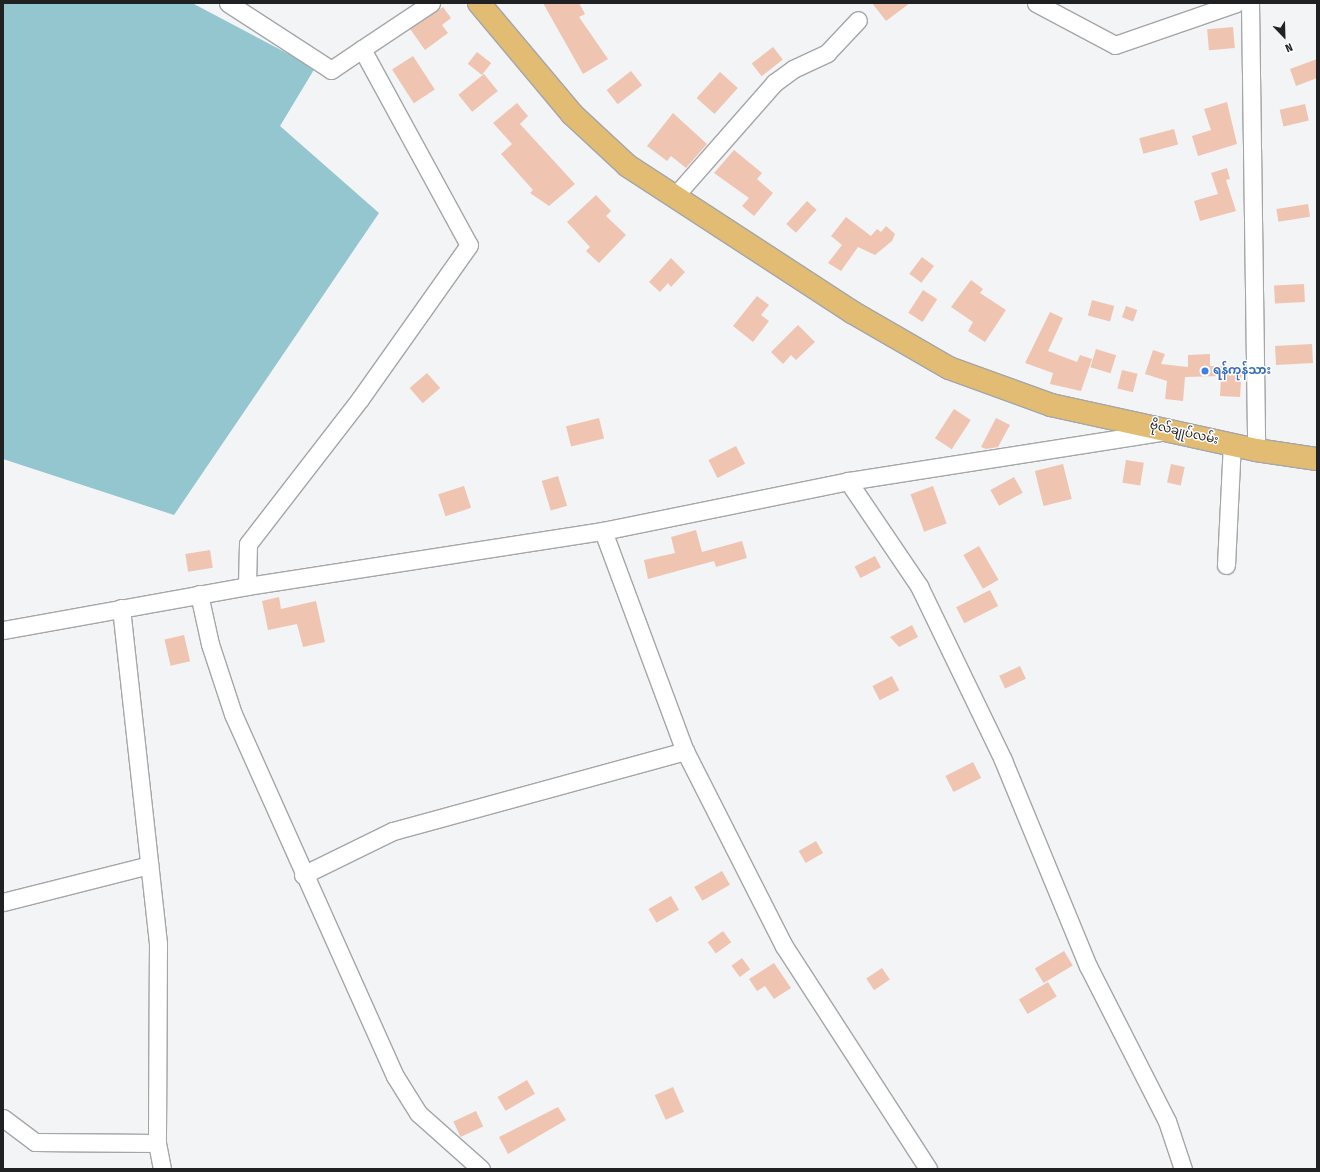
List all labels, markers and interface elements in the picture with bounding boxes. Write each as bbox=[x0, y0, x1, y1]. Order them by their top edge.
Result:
north arrow bbox=[1264, 16, 1304, 56]
text: N bbox=[1283, 40, 1294, 55]
place label: ရန်ကုန်သား bbox=[1213, 364, 1271, 378]
marker: ရန်ကုန်သား bbox=[1200, 366, 1210, 376]
street label: ဗိုလ်ချုပ်လမ်း bbox=[1148, 418, 1220, 448]

